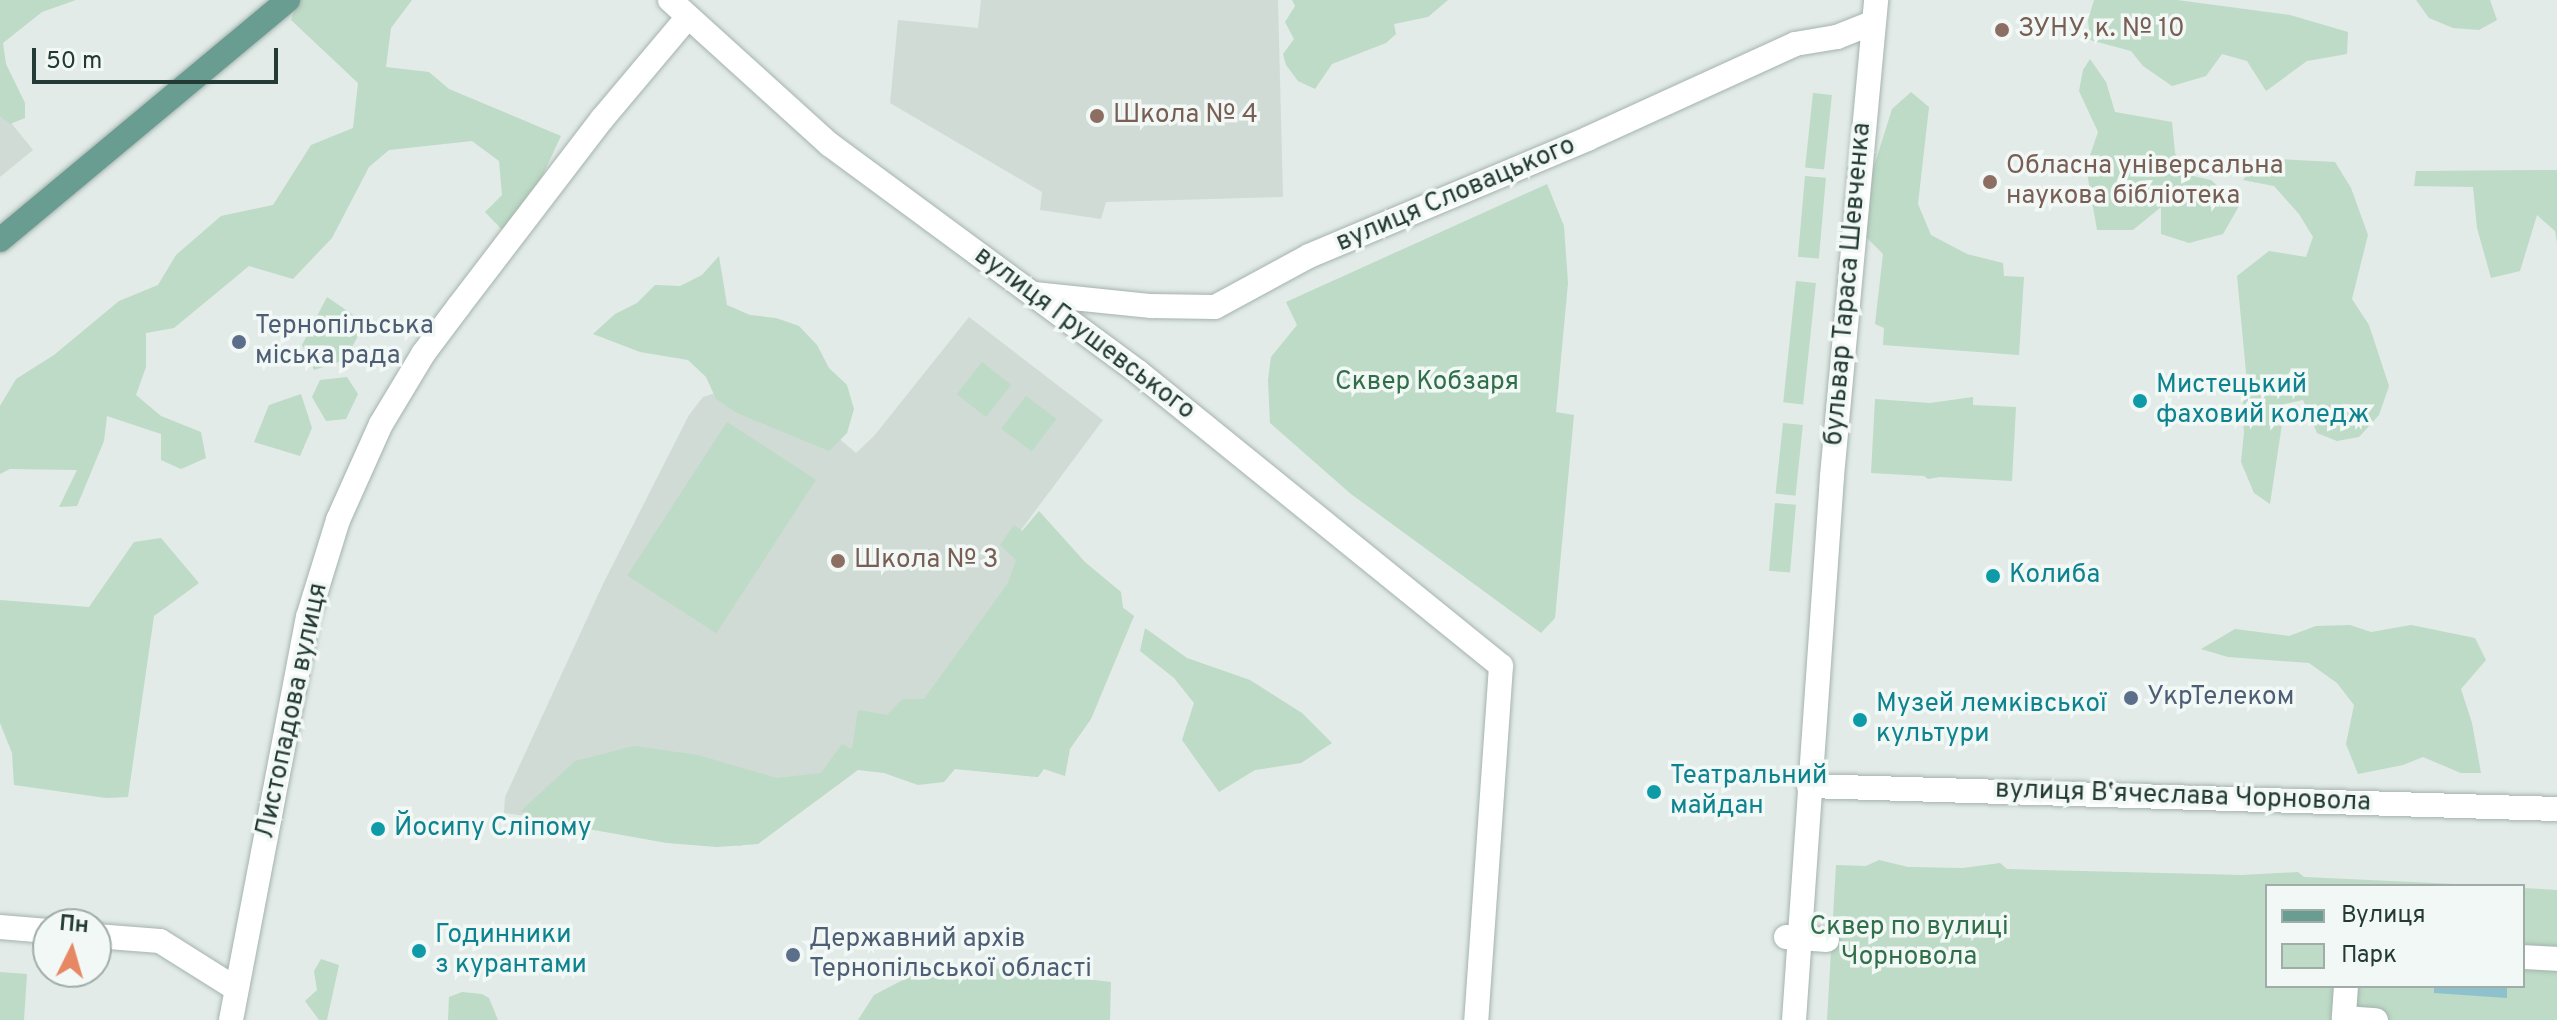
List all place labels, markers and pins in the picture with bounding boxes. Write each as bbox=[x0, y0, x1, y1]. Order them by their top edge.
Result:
place label: ЗУНУ, к. № 10 bbox=[2018, 14, 2185, 46]
marker: ЗУНУ, к. № 10 bbox=[1993, 21, 2011, 39]
place label: Школа № 4 bbox=[1113, 100, 1258, 132]
marker: Школа № 4 bbox=[1088, 107, 1106, 125]
place label: Обласна універсальна наукова бібліотека bbox=[2006, 151, 2283, 212]
marker: Обласна універсальна наукова бібліотека bbox=[1981, 173, 1999, 191]
place label: Тернопільська міська рада bbox=[255, 311, 434, 372]
marker: Тернопільська міська рада bbox=[230, 333, 248, 351]
place label: Мистецький фаховий коледж bbox=[2156, 370, 2370, 432]
marker: Мистецький фаховий коледж bbox=[2131, 392, 2149, 410]
place label: Школа № 3 bbox=[854, 545, 998, 577]
marker: Школа № 3 bbox=[829, 552, 847, 570]
place label: Колиба bbox=[2009, 560, 2100, 592]
marker: Колиба bbox=[1984, 567, 2002, 585]
place label: УкрТелеком bbox=[2147, 682, 2294, 714]
place label: Музей лемківської культури bbox=[1876, 689, 2107, 750]
marker: УкрТелеком bbox=[2122, 689, 2140, 707]
marker: Музей лемківської культури bbox=[1851, 711, 1869, 729]
place label: Театральний майдан bbox=[1670, 761, 1827, 822]
marker: Театральний майдан bbox=[1645, 783, 1663, 801]
place label: Йосипу Сліпому bbox=[394, 813, 592, 845]
marker: Йосипу Сліпому bbox=[369, 820, 387, 838]
place label: Годинники з курантами bbox=[435, 920, 587, 982]
place label: Державний архів Тернопільської області bbox=[809, 924, 1092, 986]
marker: Годинники з курантами bbox=[410, 942, 428, 960]
marker: Державний архів Тернопільської області bbox=[784, 946, 802, 964]

